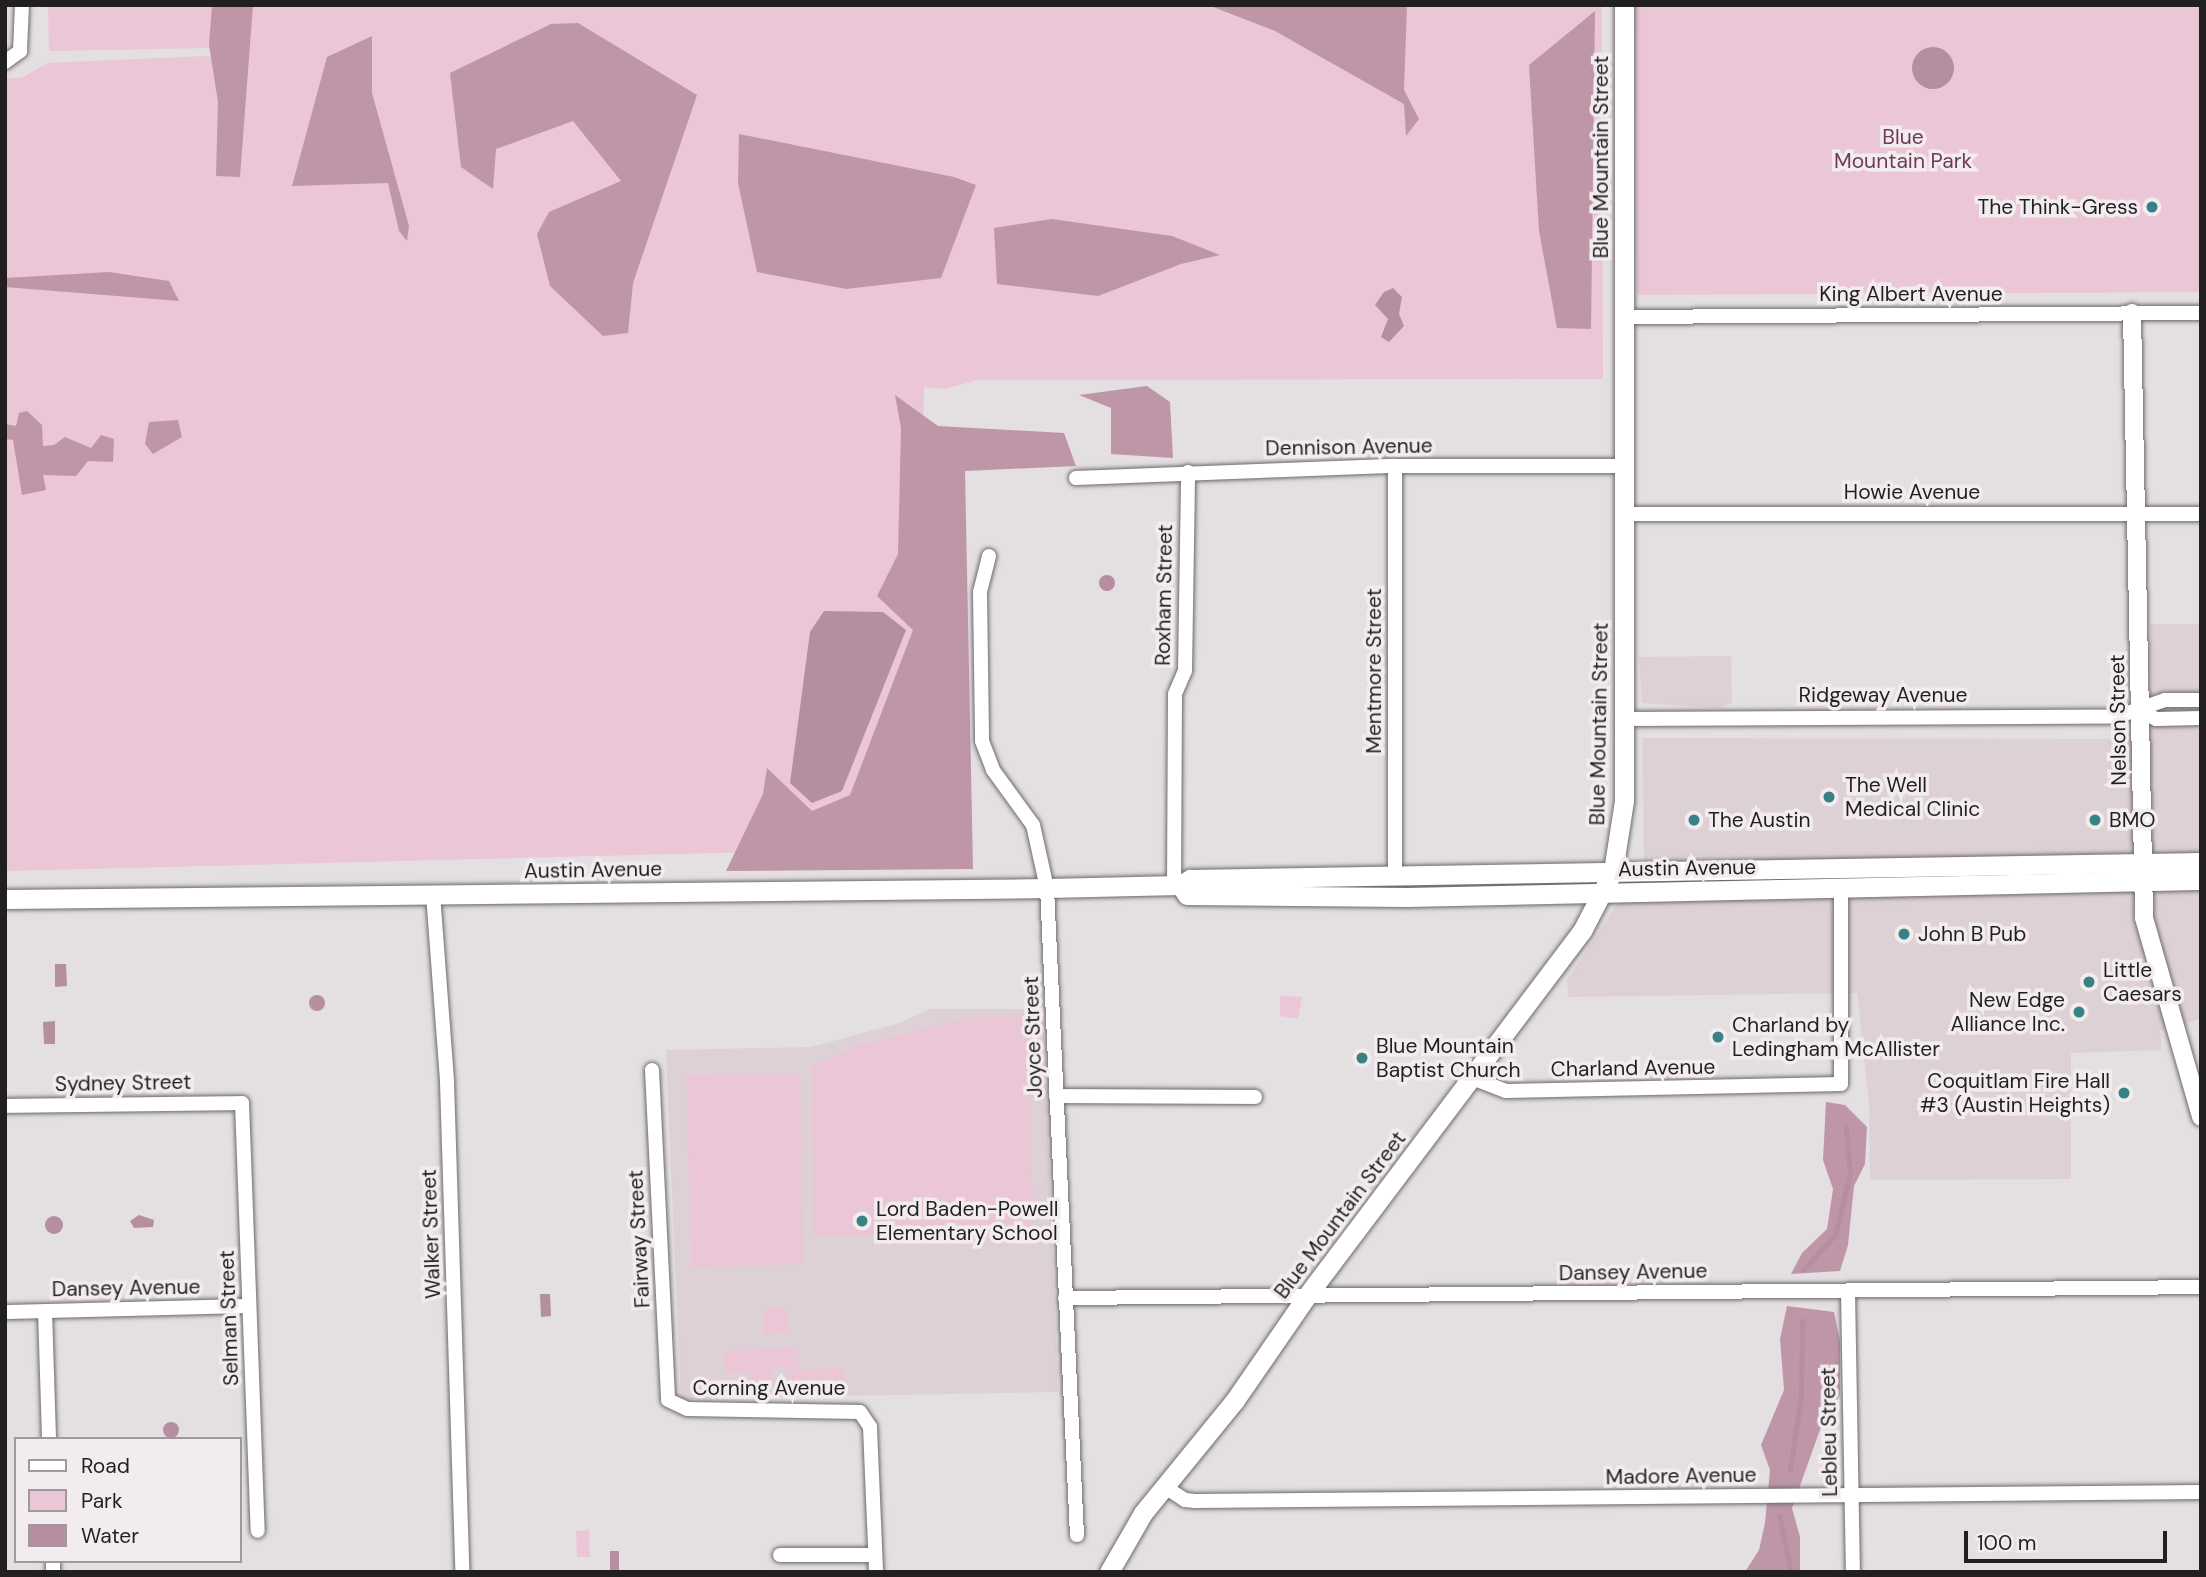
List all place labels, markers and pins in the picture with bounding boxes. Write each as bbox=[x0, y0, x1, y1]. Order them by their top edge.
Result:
place label: The Think-Gress bbox=[1977, 194, 2138, 220]
marker: The Think-Gress bbox=[2144, 199, 2160, 215]
place label: The Well Medical Clinic bbox=[1845, 772, 1980, 822]
marker: The Well Medical Clinic bbox=[1819, 787, 1839, 807]
place label: The Austin bbox=[1708, 807, 1811, 833]
place label: BMO bbox=[2109, 807, 2156, 833]
marker: The Austin bbox=[1686, 812, 1702, 828]
marker: BMO bbox=[2087, 812, 2103, 828]
place label: John B Pub bbox=[1918, 921, 2026, 947]
marker: John B Pub bbox=[1896, 926, 1912, 942]
place label: Little Caesars bbox=[2103, 957, 2182, 1007]
marker: Little Caesars bbox=[2081, 974, 2097, 990]
place label: New Edge Alliance Inc. bbox=[1951, 987, 2065, 1037]
marker: New Edge Alliance Inc. bbox=[2071, 1004, 2087, 1020]
place label: Charland by Ledingham McAllister bbox=[1732, 1012, 1940, 1062]
marker: Charland by Ledingham McAllister bbox=[1710, 1029, 1726, 1045]
place label: Blue Mountain Baptist Church bbox=[1376, 1033, 1521, 1083]
marker: Blue Mountain Baptist Church bbox=[1354, 1050, 1370, 1066]
place label: Coquitlam Fire Hall #3 (Austin Heights) bbox=[1920, 1068, 2110, 1118]
marker: Coquitlam Fire Hall #3 (Austin Heights) bbox=[2116, 1085, 2132, 1101]
place label: Lord Baden-Powell Elementary School bbox=[876, 1196, 1058, 1246]
marker: Lord Baden-Powell Elementary School bbox=[854, 1213, 870, 1229]

